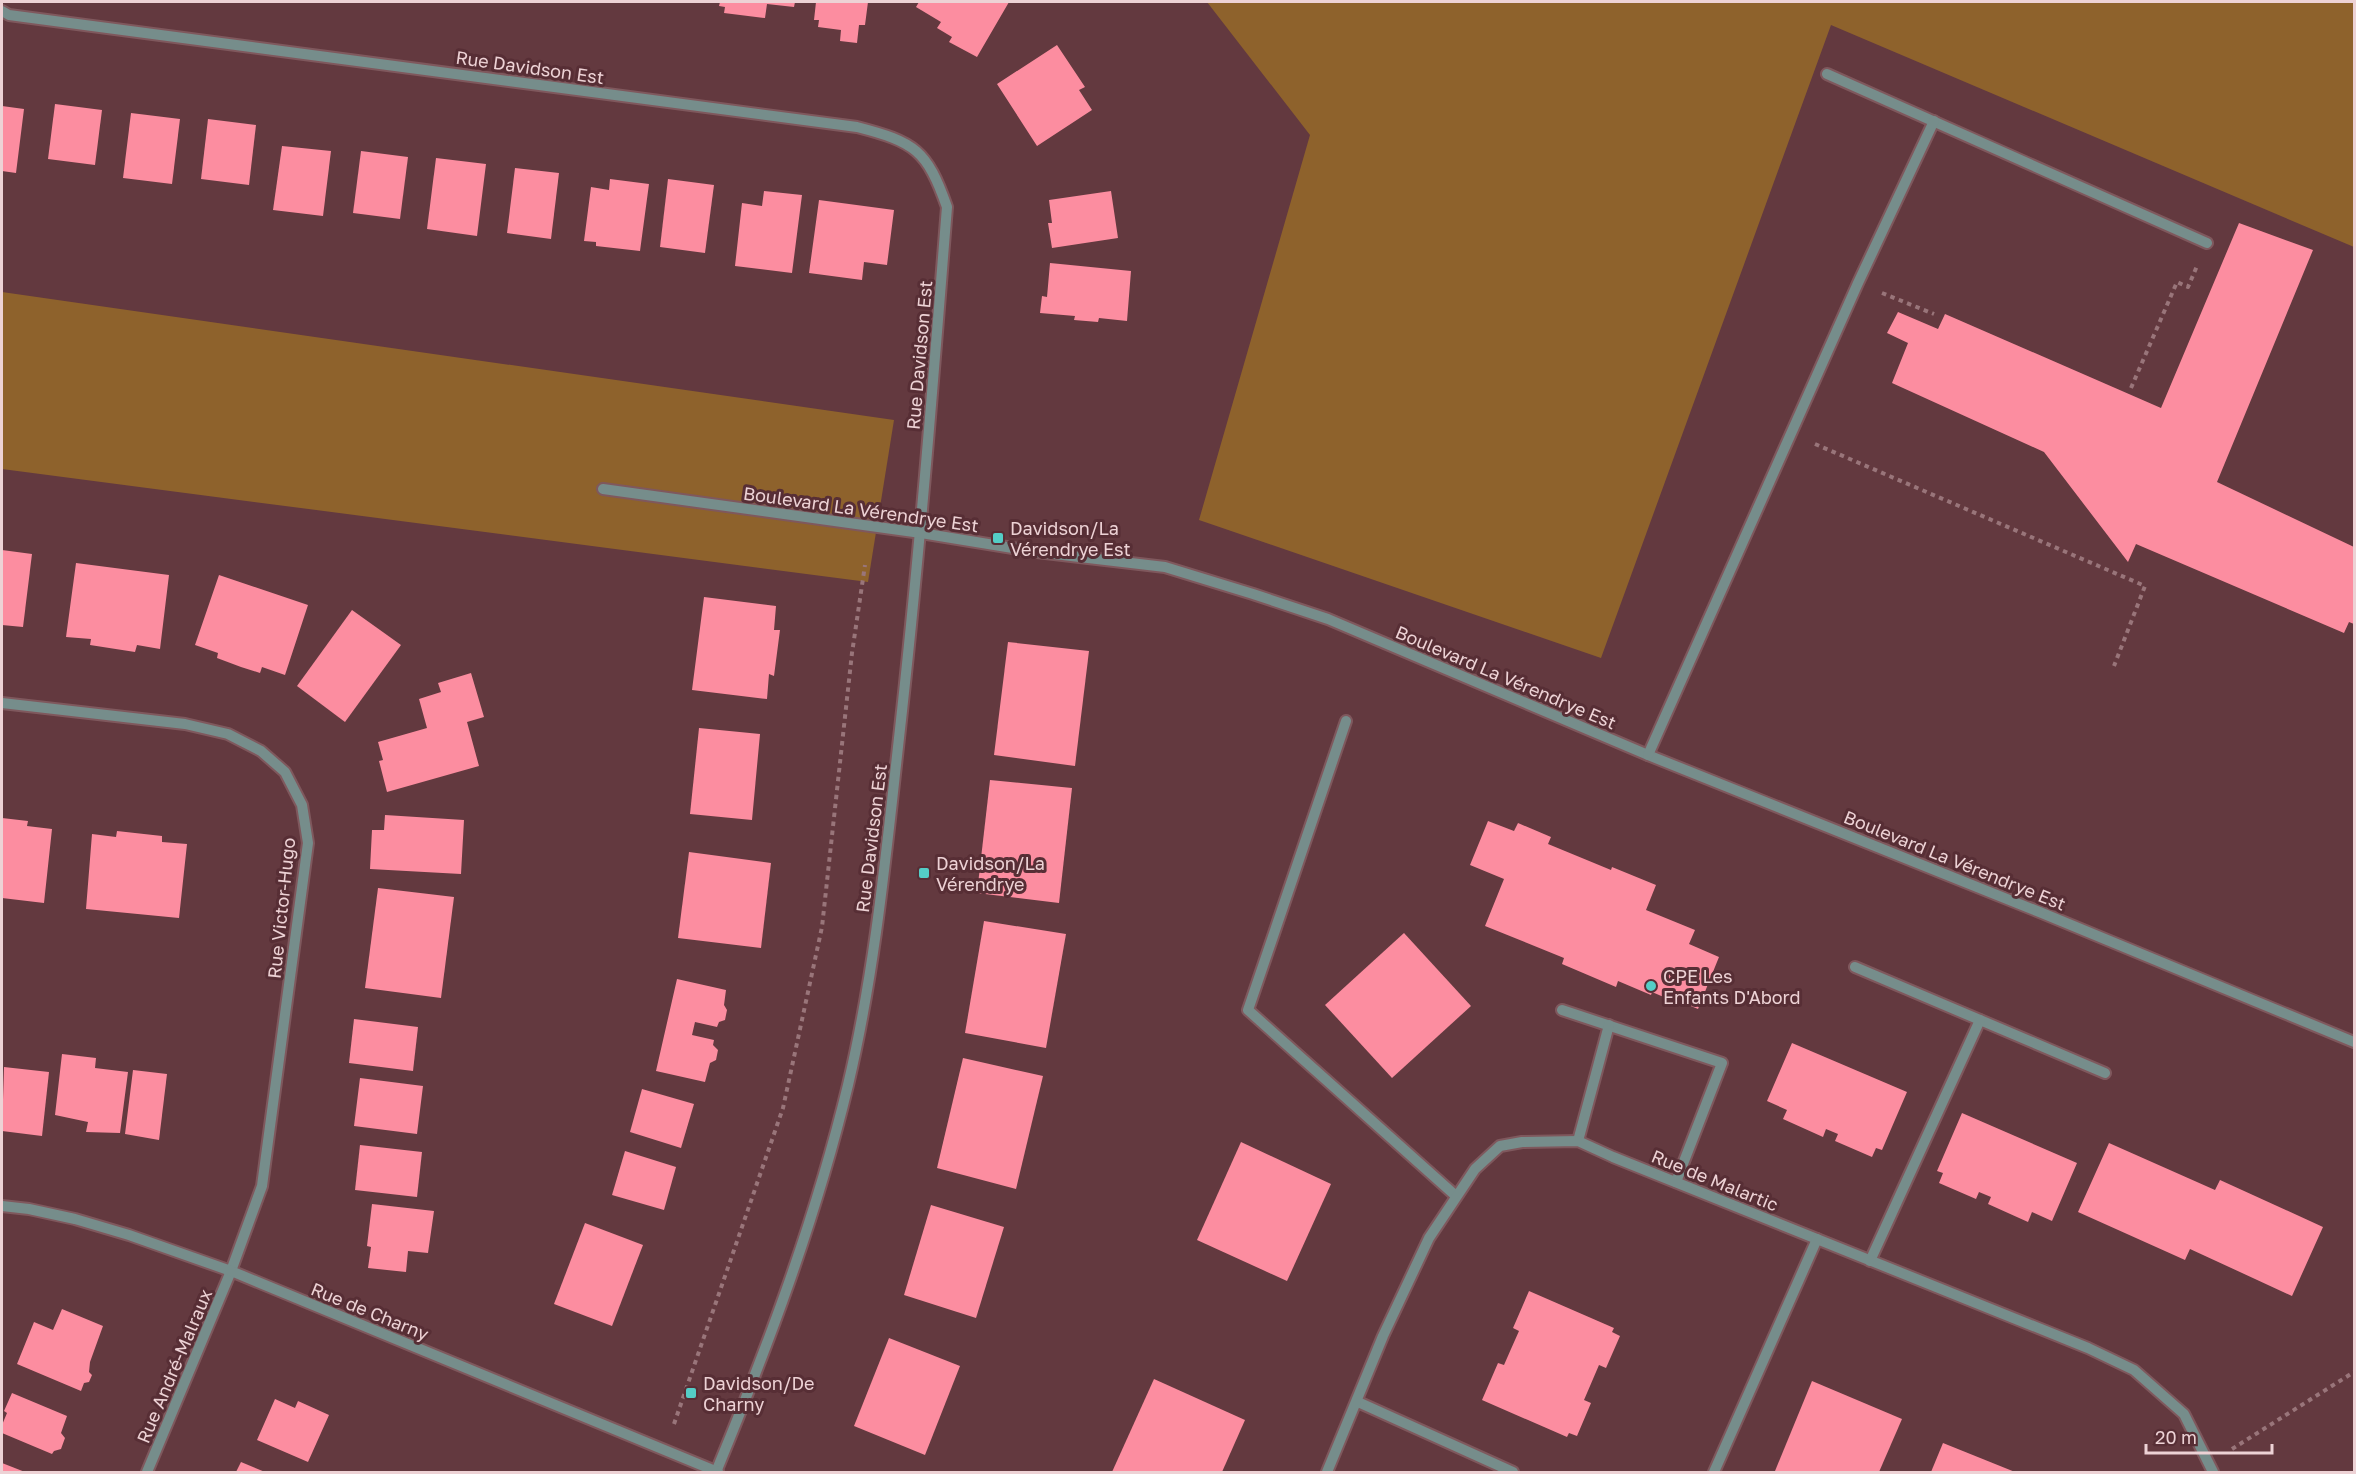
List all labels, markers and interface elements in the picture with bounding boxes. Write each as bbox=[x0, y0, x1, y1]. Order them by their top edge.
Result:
street label: Rue Davidson Est bbox=[454, 46, 606, 88]
street label: Rue Davidson Est bbox=[902, 279, 936, 431]
street label: Boulevard La Vérendrye Est bbox=[742, 482, 980, 536]
place label: Davidson/La Vérendrye Est bbox=[1010, 517, 1131, 560]
marker: Davidson/La Vérendrye Est bbox=[991, 531, 1005, 545]
street label: Boulevard La Vérendrye Est bbox=[1392, 620, 1620, 734]
street label: Rue Davidson Est bbox=[851, 762, 891, 914]
street label: Boulevard La Vérendrye Est bbox=[1841, 805, 2069, 915]
street label: Rue Victor-Hugo bbox=[263, 836, 299, 980]
place label: Davidson/La Vérendrye bbox=[936, 852, 1045, 895]
marker: Davidson/La Vérendrye bbox=[917, 866, 931, 880]
place label: CPE Les Enfants D'Abord bbox=[1663, 965, 1801, 1008]
marker: CPE Les Enfants D'Abord bbox=[1644, 979, 1658, 993]
street label: Rue de Malartic bbox=[1649, 1145, 1782, 1215]
street label: Rue de Charny bbox=[308, 1277, 432, 1345]
street label: Rue André-Malraux bbox=[132, 1286, 216, 1446]
place label: Davidson/De Charny bbox=[703, 1372, 814, 1415]
marker: Davidson/De Charny bbox=[684, 1386, 698, 1400]
scale bar bbox=[2146, 1417, 2272, 1455]
text: 20 m bbox=[2155, 1426, 2197, 1448]

